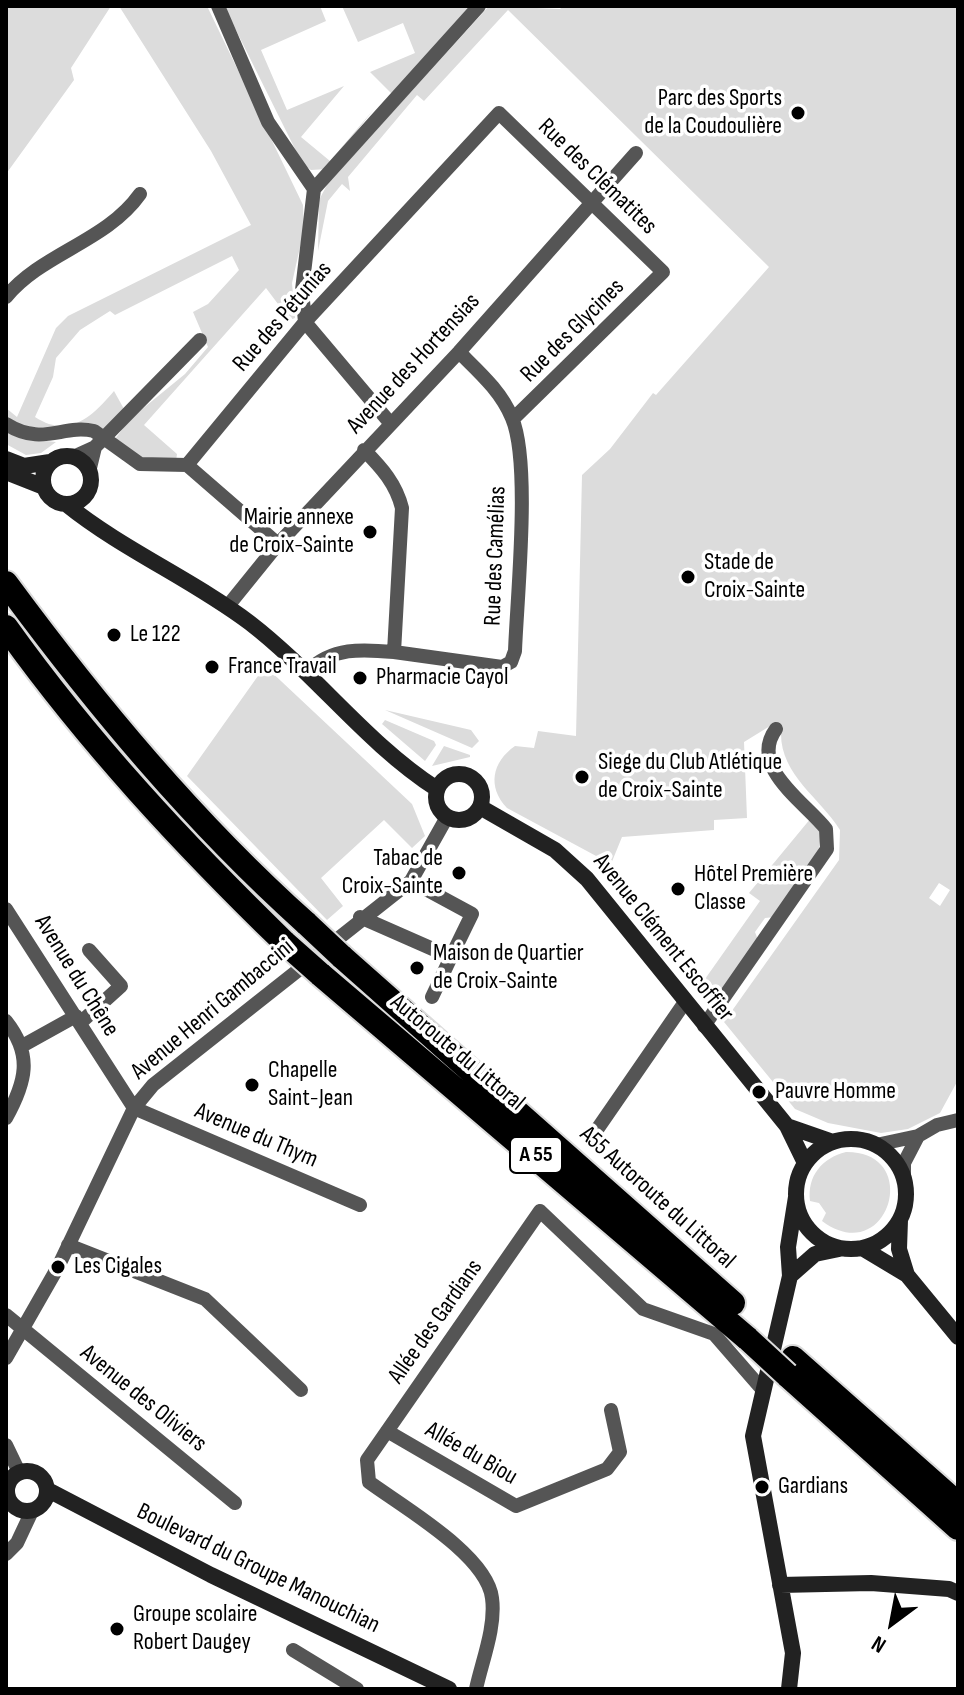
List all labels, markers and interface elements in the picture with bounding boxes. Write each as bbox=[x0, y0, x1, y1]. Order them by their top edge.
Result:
place label: Parc des Sports de la Coudoulière bbox=[644, 85, 782, 141]
marker: Parc des Sports de la Coudoulière bbox=[789, 104, 807, 122]
street label: Rue des Clématites bbox=[532, 113, 662, 241]
street label: Rue des Pétunias bbox=[227, 256, 339, 378]
street label: Rue des Glycines bbox=[515, 273, 631, 389]
street label: Avenue des Hortensias bbox=[341, 288, 487, 440]
street label: Rue des Camélias bbox=[479, 486, 513, 626]
place label: Mairie annexe de Croix-Sainte bbox=[229, 504, 354, 560]
marker: Mairie annexe de Croix-Sainte bbox=[361, 523, 379, 541]
place label: Stade de Croix-Sainte bbox=[704, 549, 805, 605]
marker: Stade de Croix-Sainte bbox=[679, 568, 697, 586]
place label: Le 122 bbox=[130, 621, 181, 649]
marker: Le 122 bbox=[105, 626, 123, 644]
place label: France Travail bbox=[228, 653, 337, 681]
marker: France Travail bbox=[203, 658, 221, 676]
place label: Pharmacie Cayol bbox=[376, 664, 509, 692]
marker: Pharmacie Cayol bbox=[351, 669, 369, 687]
place label: Siege du Club Atlétique de Croix-Sainte bbox=[598, 749, 782, 805]
marker: Siege du Club Atlétique de Croix-Sainte bbox=[573, 768, 591, 786]
place label: Tabac de Croix-Sainte bbox=[342, 845, 443, 901]
street label: Avenue Clément Escoffier bbox=[587, 848, 739, 1028]
place label: Hôtel Première Classe bbox=[694, 861, 813, 917]
marker: Tabac de Croix-Sainte bbox=[450, 864, 468, 882]
marker: Hôtel Première Classe bbox=[669, 880, 687, 898]
street label: Avenue du Chêne bbox=[27, 910, 125, 1042]
street label: Avenue Henri Gambaccini bbox=[126, 933, 300, 1087]
place label: Maison de Quartier de Croix-Sainte bbox=[433, 940, 584, 996]
marker: Maison de Quartier de Croix-Sainte bbox=[408, 959, 426, 977]
street label: Autoroute du Littoral bbox=[384, 989, 530, 1117]
place label: Chapelle Saint-Jean bbox=[268, 1057, 353, 1113]
marker: Chapelle Saint-Jean bbox=[243, 1076, 261, 1094]
place label: Pauvre Homme bbox=[775, 1078, 896, 1106]
marker: Pauvre Homme bbox=[750, 1083, 768, 1101]
street label: Avenue du Thym bbox=[190, 1097, 322, 1175]
street label: A55 Autoroute du Littoral bbox=[573, 1121, 741, 1275]
road number: A 55 bbox=[510, 1137, 562, 1173]
place label: Les Cigales bbox=[74, 1253, 162, 1281]
street label: Allée des Gardians bbox=[383, 1254, 489, 1390]
marker: Les Cigales bbox=[49, 1258, 67, 1276]
street label: Avenue des Oliviers bbox=[74, 1339, 212, 1459]
street label: Allée du Biou bbox=[420, 1416, 522, 1492]
place label: Gardians bbox=[778, 1473, 848, 1501]
marker: Gardians bbox=[753, 1478, 771, 1496]
street label: Boulevard du Groupe Manouchian bbox=[132, 1498, 384, 1640]
north arrow bbox=[852, 1583, 932, 1663]
place label: Groupe scolaire Robert Daugey bbox=[133, 1601, 257, 1657]
marker: Groupe scolaire Robert Daugey bbox=[108, 1620, 126, 1638]
text: N bbox=[867, 1629, 891, 1658]

